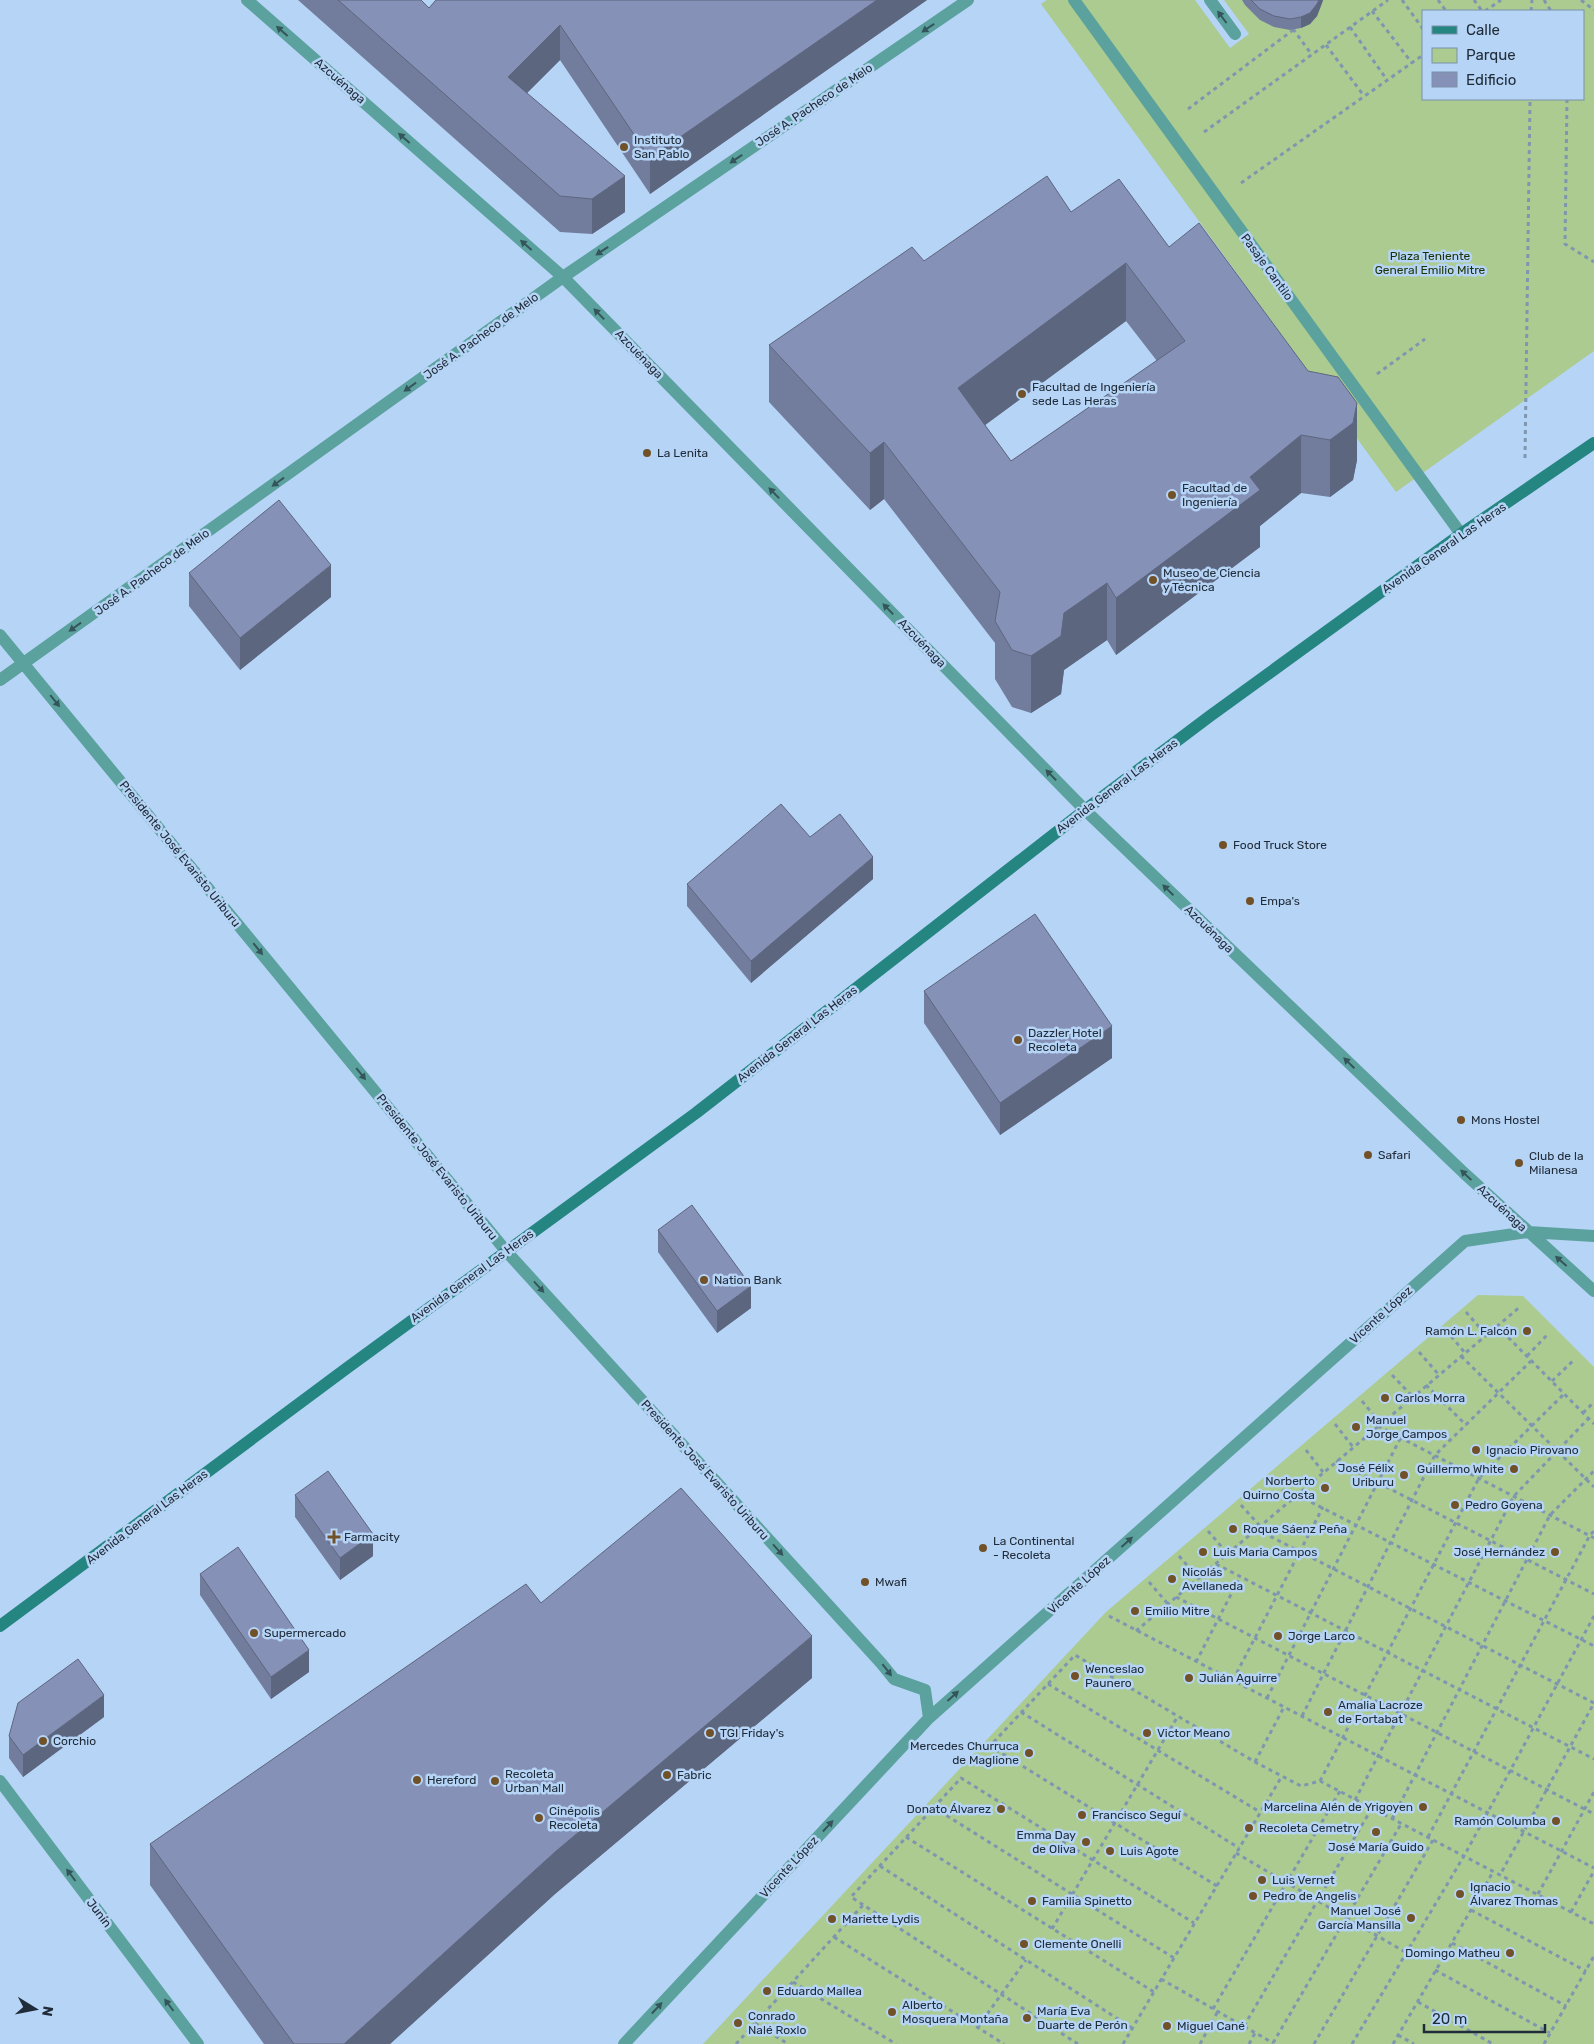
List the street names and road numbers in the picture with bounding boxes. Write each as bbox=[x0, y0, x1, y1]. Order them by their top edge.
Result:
street label: Azcuénaga bbox=[312, 55, 368, 107]
street label: José A. Pacheco de Melo bbox=[753, 61, 875, 149]
street label: Pasaje Cantilo bbox=[1238, 231, 1296, 303]
street label: José A. Pacheco de Melo bbox=[421, 290, 541, 382]
street label: Azcuénaga bbox=[612, 327, 666, 381]
street label: Avenida General Las Heras bbox=[1379, 500, 1509, 596]
street label: José A. Pacheco de Melo bbox=[92, 526, 212, 618]
street label: Azcuénaga bbox=[895, 616, 949, 670]
street label: Avenida General Las Heras bbox=[1054, 736, 1180, 836]
street label: Presidente José Evaristo Uriburu bbox=[117, 778, 243, 930]
street label: Azcuénaga bbox=[1182, 902, 1236, 956]
street label: Avenida General Las Heras bbox=[734, 983, 860, 1085]
street label: Presidente José Evaristo Uriburu bbox=[374, 1091, 500, 1243]
street label: Azcuénaga bbox=[1474, 1182, 1530, 1234]
street label: Avenida General Las Heras bbox=[408, 1227, 536, 1325]
street label: Vicente López bbox=[1347, 1283, 1415, 1347]
street label: Presidente José Evaristo Uriburu bbox=[638, 1397, 772, 1543]
street label: Avenida General Las Heras bbox=[84, 1467, 210, 1567]
street label: Vicente López bbox=[1045, 1553, 1113, 1617]
street label: Vicente López bbox=[757, 1833, 821, 1901]
street label: Junín bbox=[84, 1896, 114, 1930]

